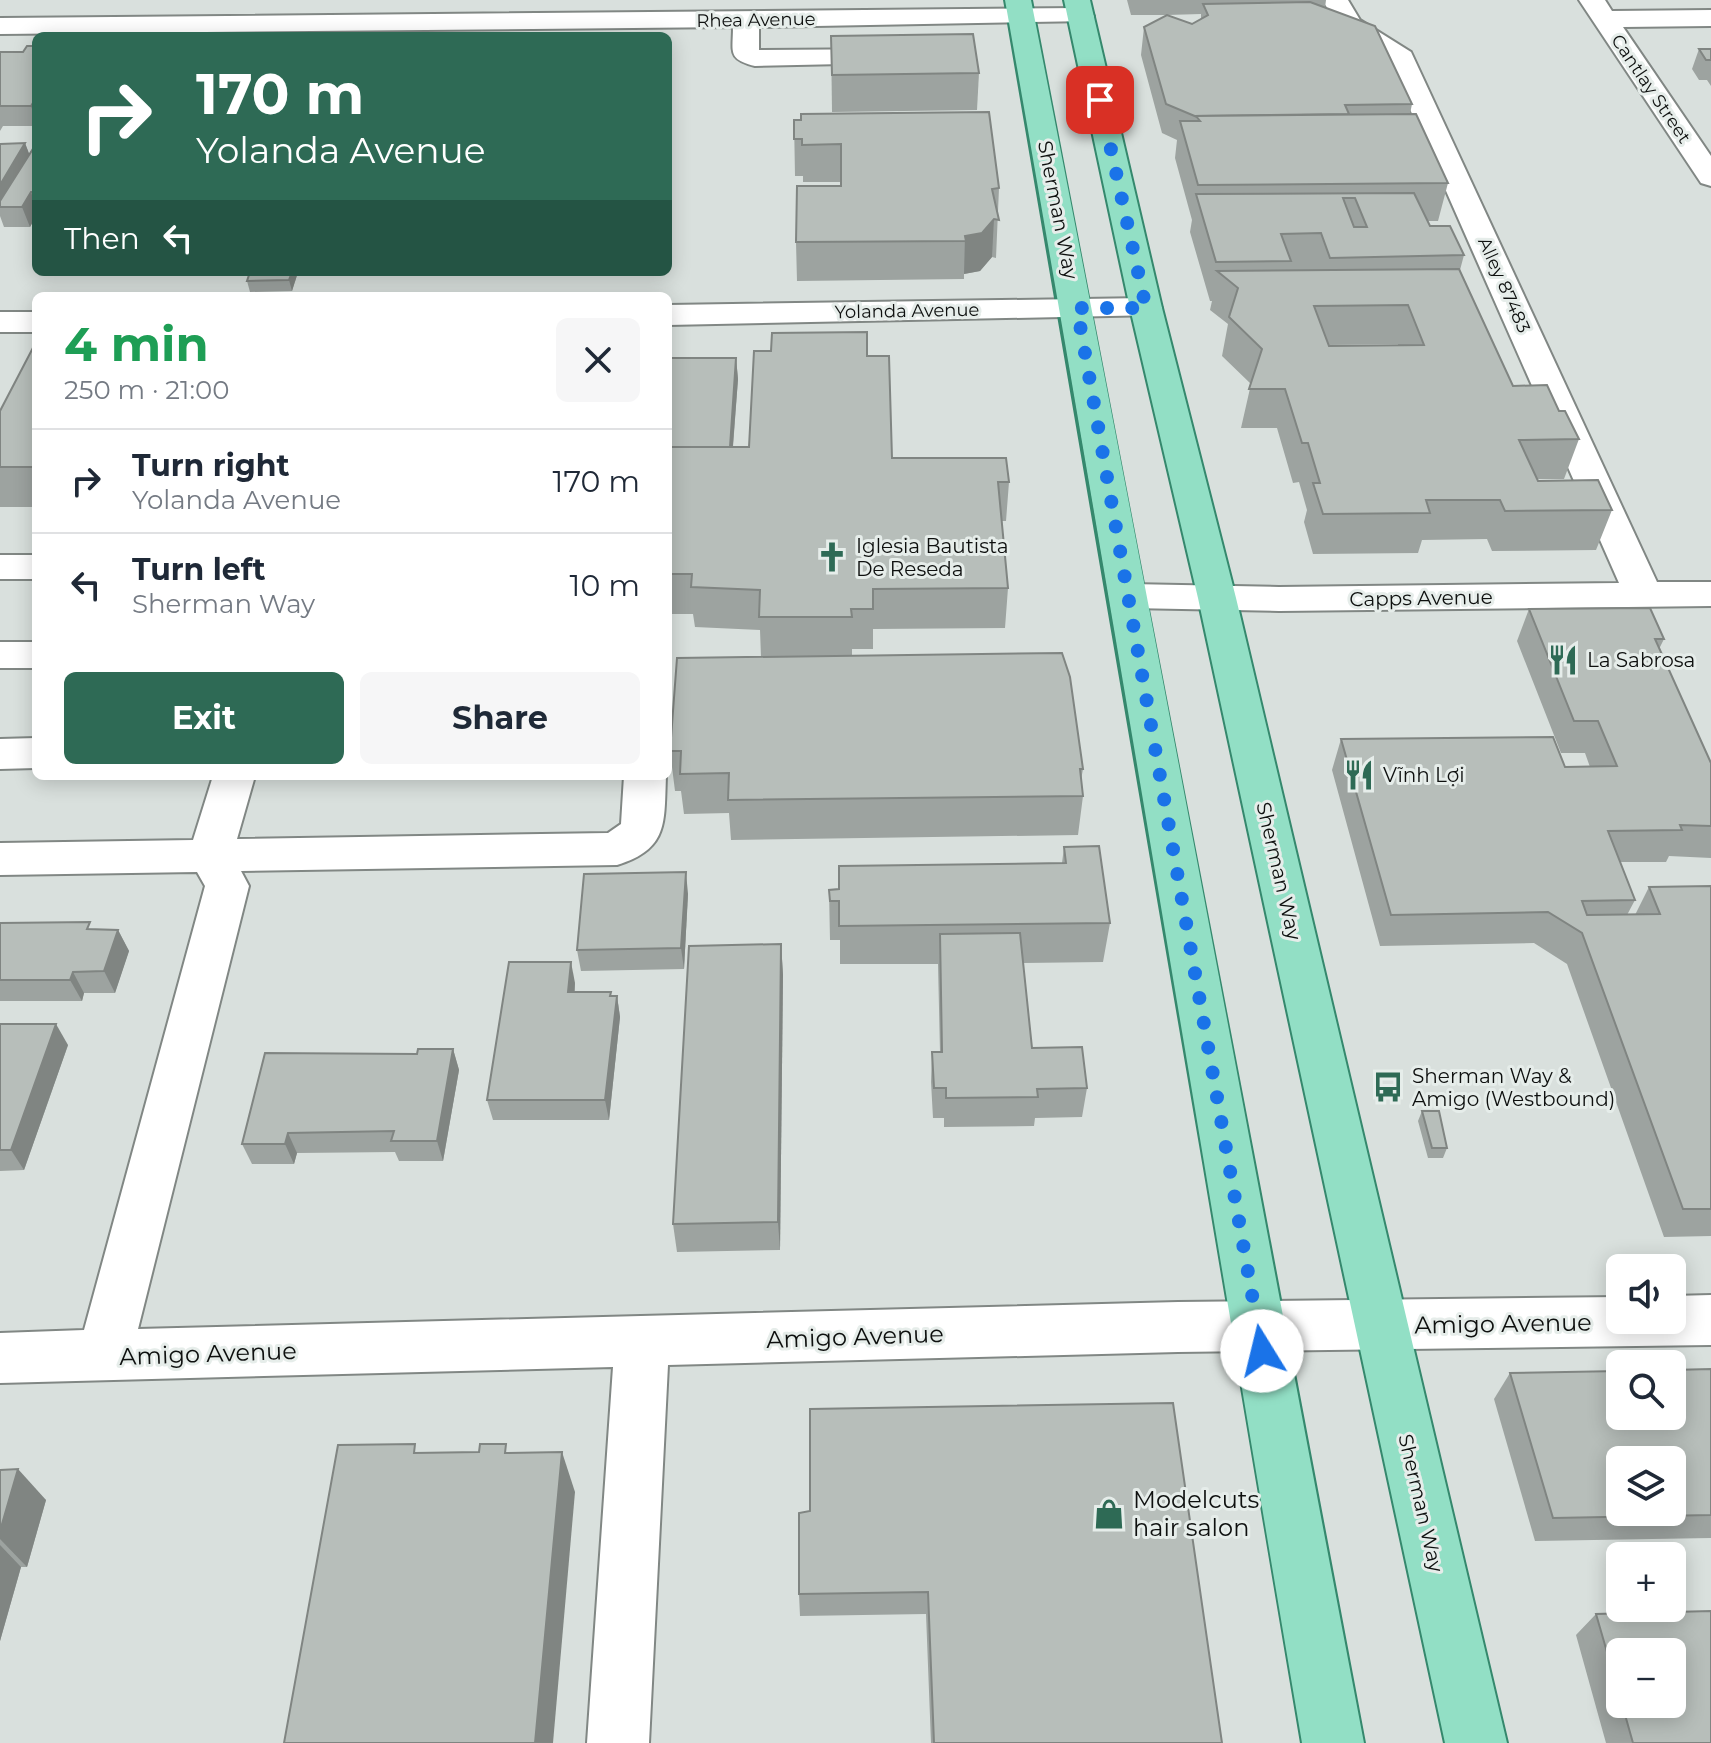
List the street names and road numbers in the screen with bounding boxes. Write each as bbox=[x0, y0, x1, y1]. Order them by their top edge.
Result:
street label: Rhea Avenue bbox=[696, 8, 816, 32]
street label: Cantlay Street bbox=[1606, 30, 1696, 148]
street label: Sherman Way bbox=[1033, 139, 1083, 282]
street label: Alley 87483 bbox=[1473, 234, 1535, 336]
street label: Yolanda Avenue bbox=[834, 299, 980, 323]
street label: Capps Avenue bbox=[1349, 585, 1493, 611]
street label: Sherman Way bbox=[1251, 800, 1307, 943]
street label: Amigo Avenue bbox=[1414, 1307, 1592, 1340]
street label: Amigo Avenue bbox=[766, 1319, 944, 1354]
street label: Amigo Avenue bbox=[119, 1336, 297, 1371]
street label: Sherman Way bbox=[1393, 1432, 1449, 1575]

